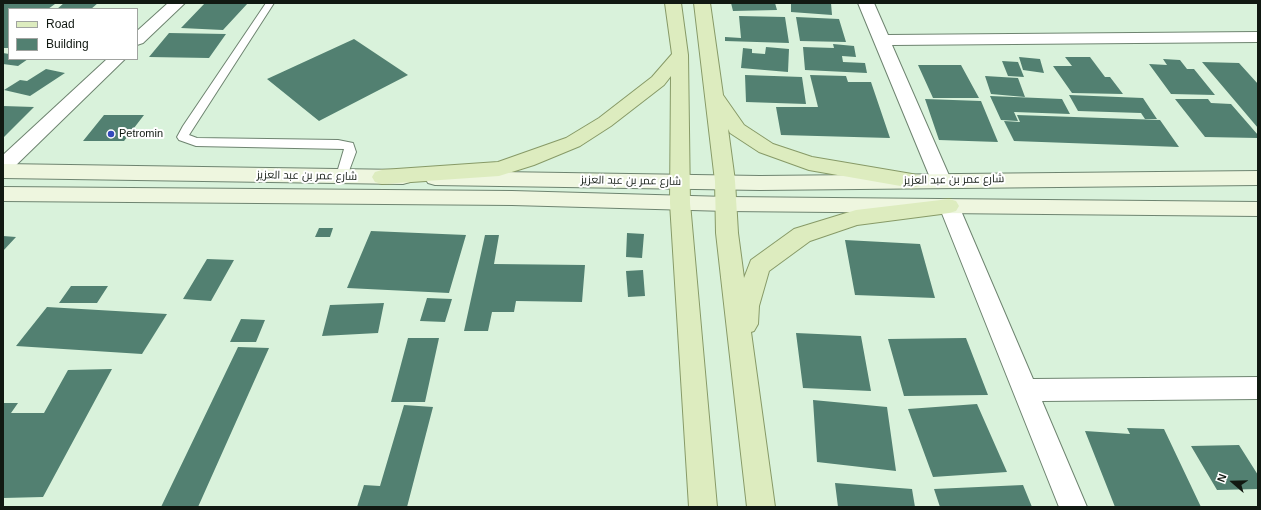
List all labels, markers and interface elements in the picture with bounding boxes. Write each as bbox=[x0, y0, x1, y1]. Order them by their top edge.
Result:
legend bbox=[8, 8, 138, 60]
text: Road bbox=[46, 17, 75, 31]
text: Building bbox=[46, 37, 89, 51]
place label: Petromin bbox=[119, 127, 163, 141]
marker: Petromin bbox=[106, 129, 116, 139]
street label: شارع عمر بن عبد العزيز bbox=[257, 169, 357, 183]
street label: شارع عمر بن عبد العزيز bbox=[904, 173, 1004, 187]
street label: شارع عمر بن عبد العزيز bbox=[581, 174, 681, 188]
north arrow bbox=[1213, 462, 1253, 502]
text: N bbox=[1215, 472, 1229, 484]

